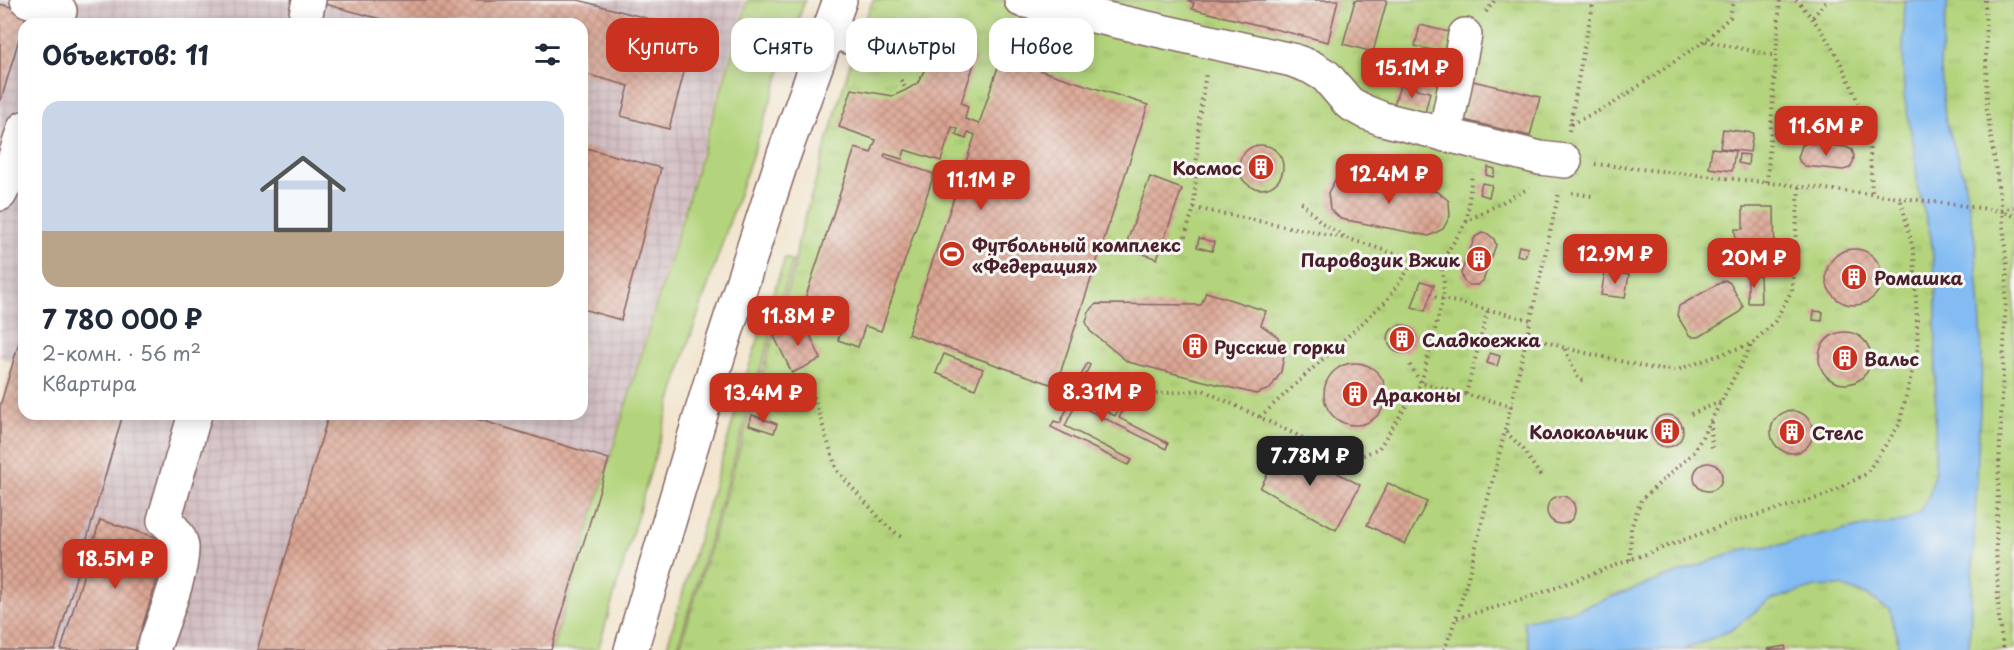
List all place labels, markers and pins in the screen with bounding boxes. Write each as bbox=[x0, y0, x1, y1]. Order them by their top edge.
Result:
pin: 15.1M ₽ bbox=[1357, 48, 1467, 99]
pin: 11.6M ₽ bbox=[1771, 106, 1881, 157]
building icon: Космос bbox=[1246, 152, 1276, 182]
place label: Космос bbox=[1172, 154, 1242, 181]
pin: 12.4M ₽ bbox=[1334, 154, 1444, 205]
pin: 11.1M ₽ bbox=[926, 160, 1036, 211]
place label: Футбольный комплекс «Федерация» bbox=[972, 231, 1181, 279]
pin: 12.9M ₽ bbox=[1560, 234, 1670, 285]
pin: 20M ₽ bbox=[1712, 238, 1796, 289]
sports icon: Футбольный комплекс «Федерация» bbox=[937, 239, 967, 269]
building icon: Паровозик Вжик bbox=[1464, 244, 1494, 274]
place label: Паровозик Вжик bbox=[1301, 246, 1461, 273]
building icon: Ромашка bbox=[1839, 262, 1869, 292]
place label: Ромашка bbox=[1874, 264, 1963, 291]
pin: 11.8M ₽ bbox=[743, 296, 853, 347]
building icon: Сладкоежка bbox=[1387, 324, 1417, 354]
place label: Сладкоежка bbox=[1422, 326, 1541, 353]
building icon: Русские горки bbox=[1180, 331, 1210, 361]
place label: Русские горки bbox=[1214, 333, 1345, 360]
building icon: Вальс bbox=[1830, 343, 1860, 373]
place label: Вальс bbox=[1864, 345, 1919, 372]
pin: 8.31M ₽ bbox=[1047, 372, 1157, 423]
pin: 13.4M ₽ bbox=[708, 373, 818, 424]
building icon: Драконы bbox=[1340, 379, 1370, 409]
place label: Драконы bbox=[1373, 381, 1461, 408]
building icon: Колокольчик bbox=[1652, 416, 1682, 446]
building icon: Стелс bbox=[1777, 417, 1807, 447]
place label: Колокольчик bbox=[1529, 418, 1649, 445]
place label: Стелс bbox=[1812, 419, 1864, 446]
pin: 7.78M ₽ bbox=[1255, 436, 1365, 487]
pin: 18.5M ₽ bbox=[60, 539, 170, 590]

